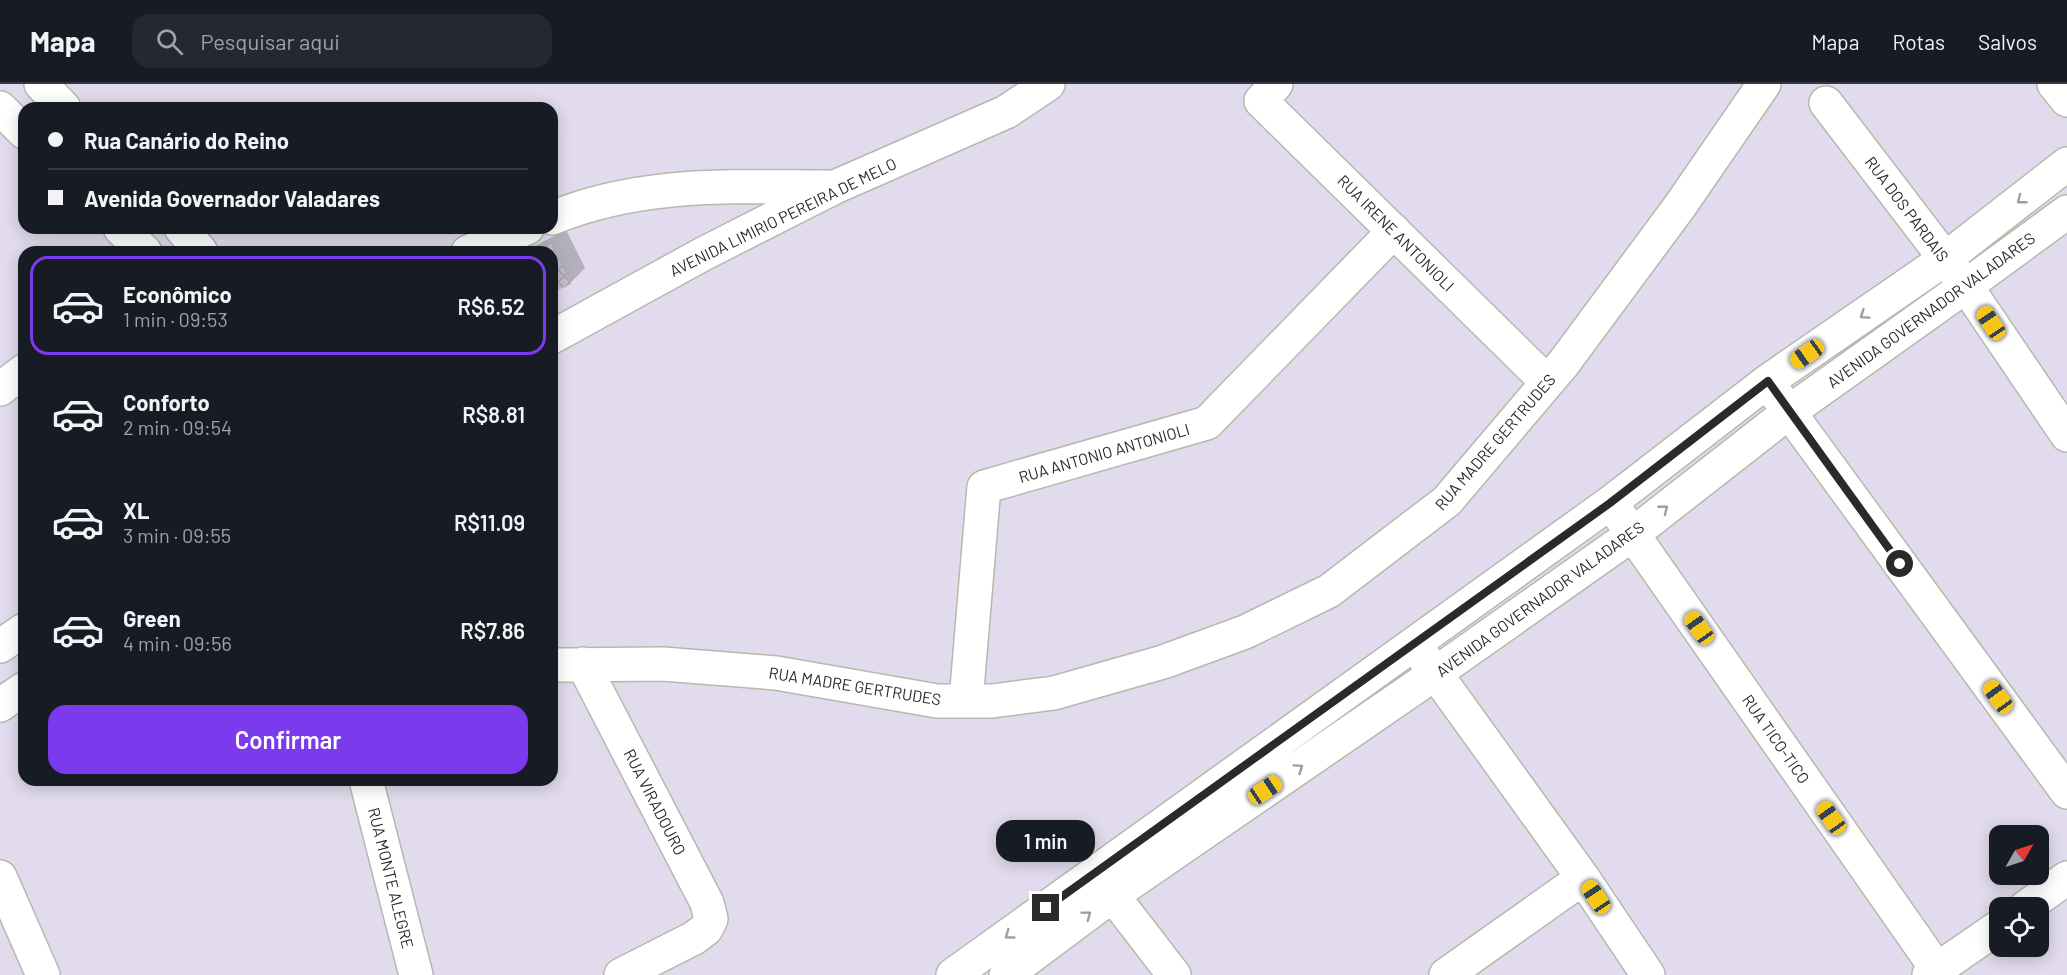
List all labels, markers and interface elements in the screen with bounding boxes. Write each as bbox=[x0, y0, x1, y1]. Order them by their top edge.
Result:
search box bbox=[132, 14, 552, 68]
text: Mapa bbox=[30, 24, 96, 58]
icon: search bbox=[153, 25, 186, 58]
text: Pesquisar aqui bbox=[201, 28, 340, 54]
text: Mapa bbox=[1811, 29, 1859, 54]
text: Rotas bbox=[1892, 29, 1945, 54]
text: Salvos bbox=[1978, 29, 2037, 54]
text: Rua Canário do Reino bbox=[84, 127, 289, 153]
street label: RUA DOS PARDAIS bbox=[1862, 152, 1953, 265]
street label: AVENIDA LIMIRIO PEREIRA DE MELO bbox=[666, 153, 899, 280]
street label: RUA IRENE ANTONIOLI bbox=[1334, 170, 1459, 295]
text: Avenida Governador Valadares bbox=[84, 185, 380, 211]
one-way arrow bbox=[2017, 193, 2028, 204]
street label: AVENIDA GOVERNADOR VALADARES bbox=[1823, 228, 2038, 391]
icon: car bbox=[51, 279, 105, 333]
text: Econômico bbox=[123, 281, 232, 307]
text: R$6.52 bbox=[458, 293, 525, 319]
car bbox=[1973, 303, 2009, 343]
text: 1 min · 09:53 bbox=[123, 307, 228, 331]
one-way arrow bbox=[1859, 308, 1870, 319]
car bbox=[1787, 336, 1827, 372]
street label: RUA MADRE GERTRUDES bbox=[1430, 370, 1559, 514]
icon: car bbox=[51, 387, 105, 441]
text: Conforto bbox=[123, 389, 210, 415]
text: R$8.81 bbox=[462, 401, 525, 427]
text: 2 min · 09:54 bbox=[123, 415, 232, 439]
street label: RUA ANTONIO ANTONIOLI bbox=[1016, 419, 1191, 486]
icon: car bbox=[51, 495, 105, 549]
text: XL bbox=[123, 497, 149, 523]
one-way arrow bbox=[1657, 506, 1668, 517]
text: R$11.09 bbox=[454, 509, 525, 535]
street label: AVENIDA GOVERNADOR VALADARES bbox=[1432, 517, 1647, 680]
text: 3 min · 09:55 bbox=[123, 523, 231, 547]
route start bbox=[1886, 550, 1913, 577]
icon: car bbox=[51, 603, 105, 657]
text: Green bbox=[123, 605, 181, 631]
car bbox=[1681, 608, 1717, 648]
text: R$7.86 bbox=[460, 617, 525, 643]
text: 4 min · 09:56 bbox=[123, 631, 232, 655]
street label: RUA MADRE GERTRUDES bbox=[768, 663, 943, 709]
car bbox=[1980, 677, 2016, 717]
street label: RUA TICO-TICO bbox=[1739, 691, 1814, 787]
button: Confirmar bbox=[48, 705, 528, 774]
street label: RUA VIRADOURO bbox=[621, 746, 690, 858]
one-way arrow bbox=[1292, 764, 1303, 775]
car bbox=[1245, 772, 1285, 808]
car bbox=[1813, 798, 1849, 838]
street label: RUA MONTE ALEGRE bbox=[365, 805, 418, 950]
callout: 1 min bbox=[996, 821, 1096, 863]
north arrow bbox=[1989, 825, 2049, 885]
map controls bbox=[1989, 825, 2049, 957]
text: 1 min bbox=[1024, 829, 1067, 853]
car bbox=[1578, 877, 1614, 917]
route end bbox=[1032, 894, 1059, 921]
button: locate bbox=[1989, 897, 2049, 957]
one-way arrow bbox=[1080, 911, 1091, 922]
one-way arrow bbox=[1004, 928, 1015, 939]

